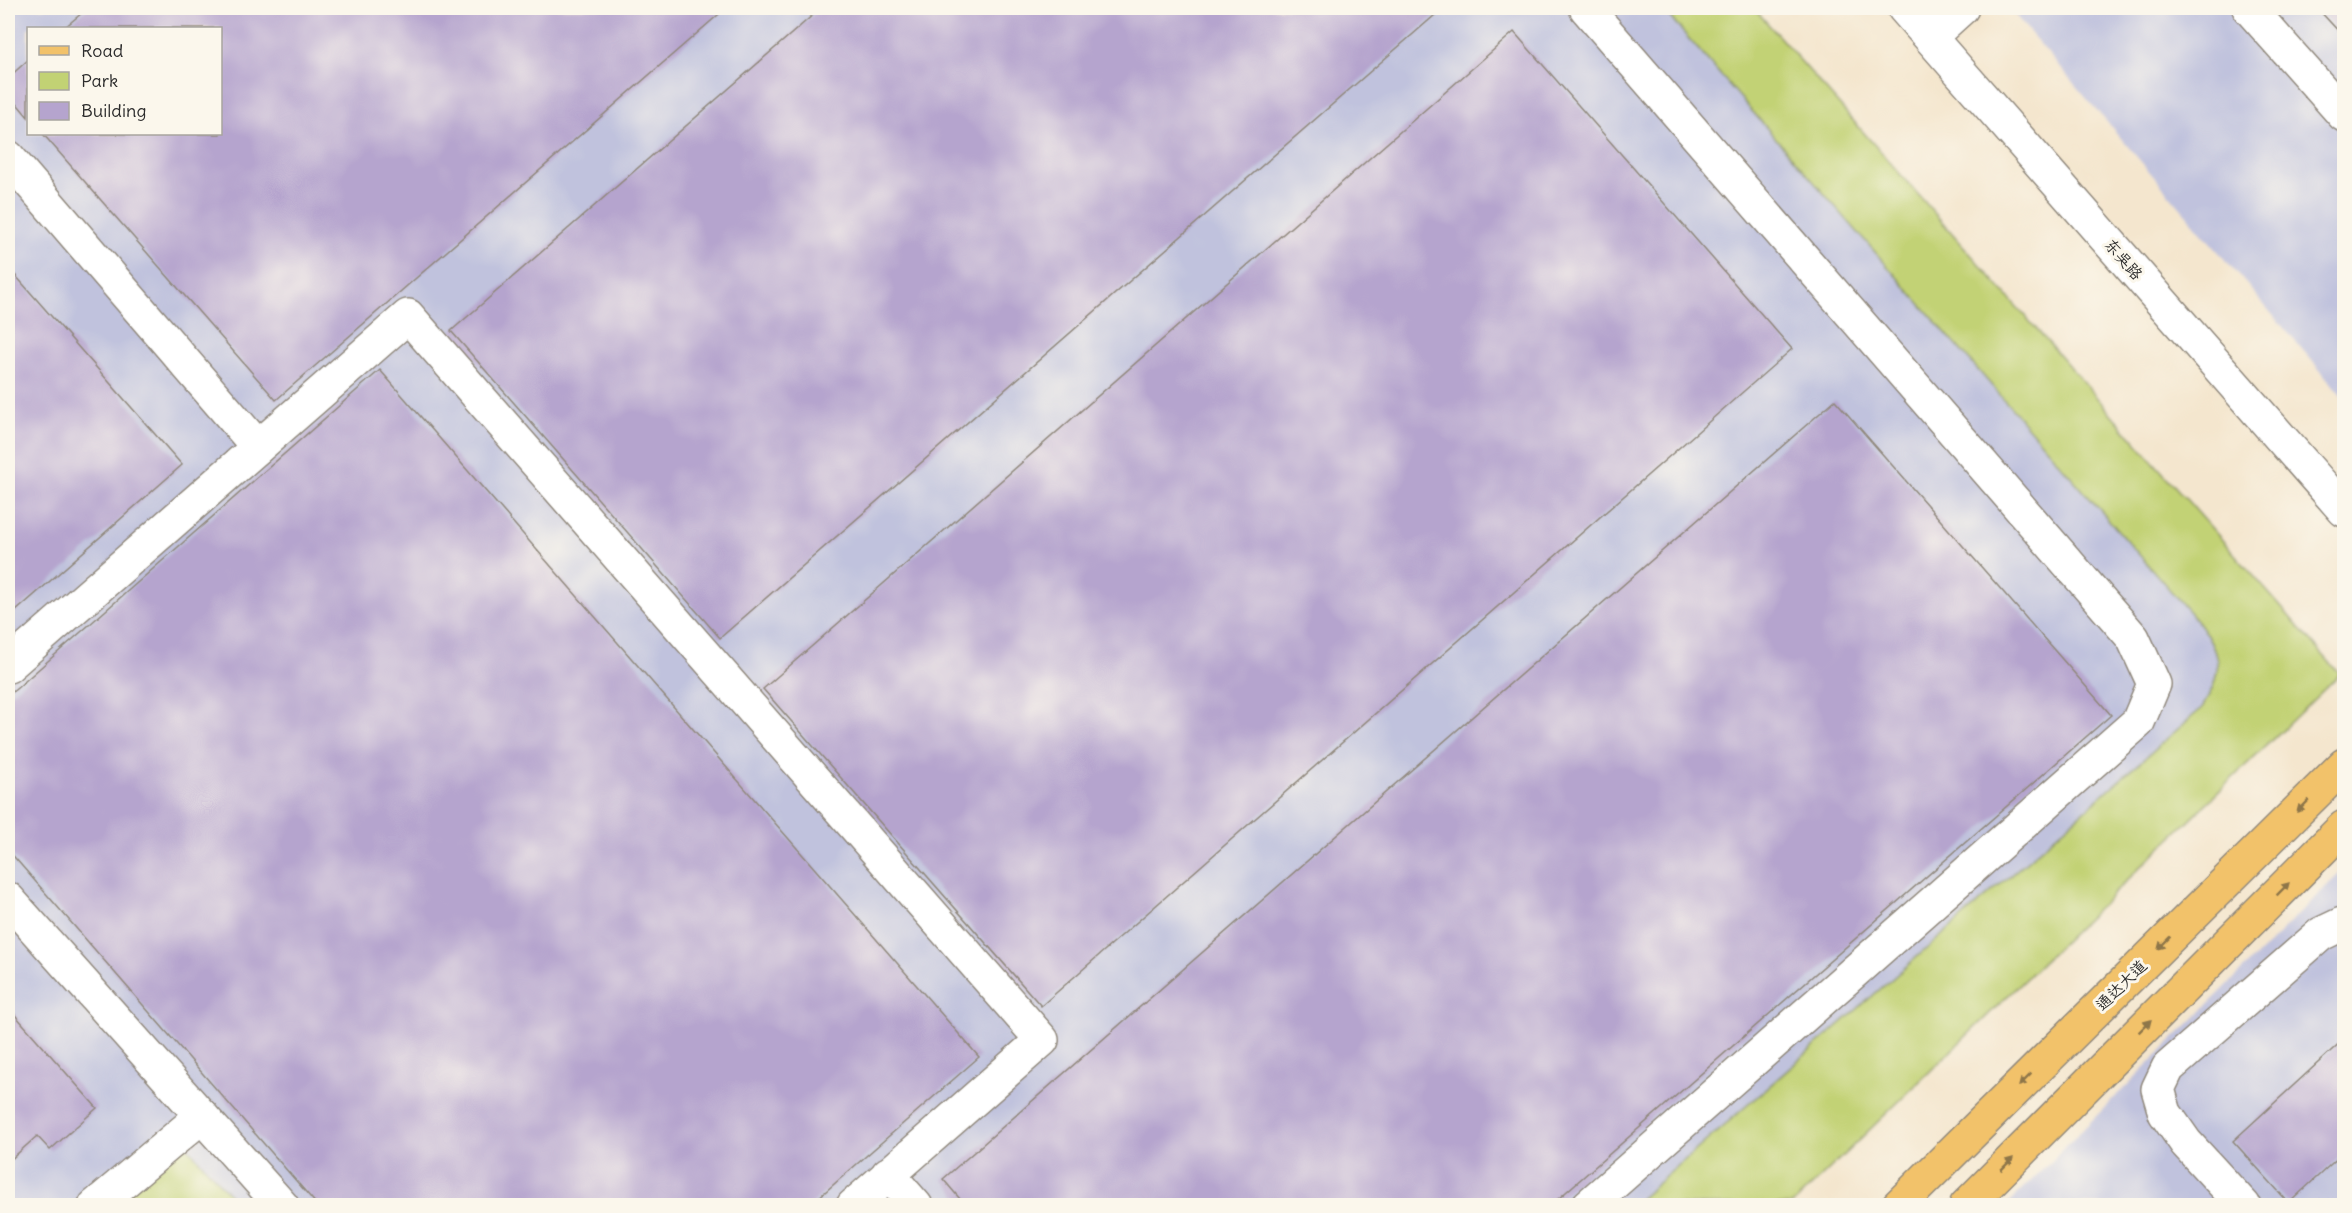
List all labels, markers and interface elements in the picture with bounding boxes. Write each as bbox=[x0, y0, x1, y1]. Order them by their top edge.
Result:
legend bbox=[27, 27, 222, 135]
text: Road bbox=[81, 39, 124, 62]
text: Park bbox=[81, 69, 118, 92]
text: Building bbox=[81, 99, 146, 122]
street label: 东吴路 bbox=[2101, 234, 2147, 284]
one-way arrow bbox=[2296, 799, 2310, 813]
one-way arrow bbox=[2276, 882, 2290, 896]
one-way arrow bbox=[2157, 936, 2171, 950]
street label: 通达大道 bbox=[2091, 955, 2151, 1015]
one-way arrow bbox=[2138, 1020, 2152, 1034]
one-way arrow bbox=[2018, 1073, 2033, 1087]
one-way arrow bbox=[2000, 1158, 2014, 1172]

